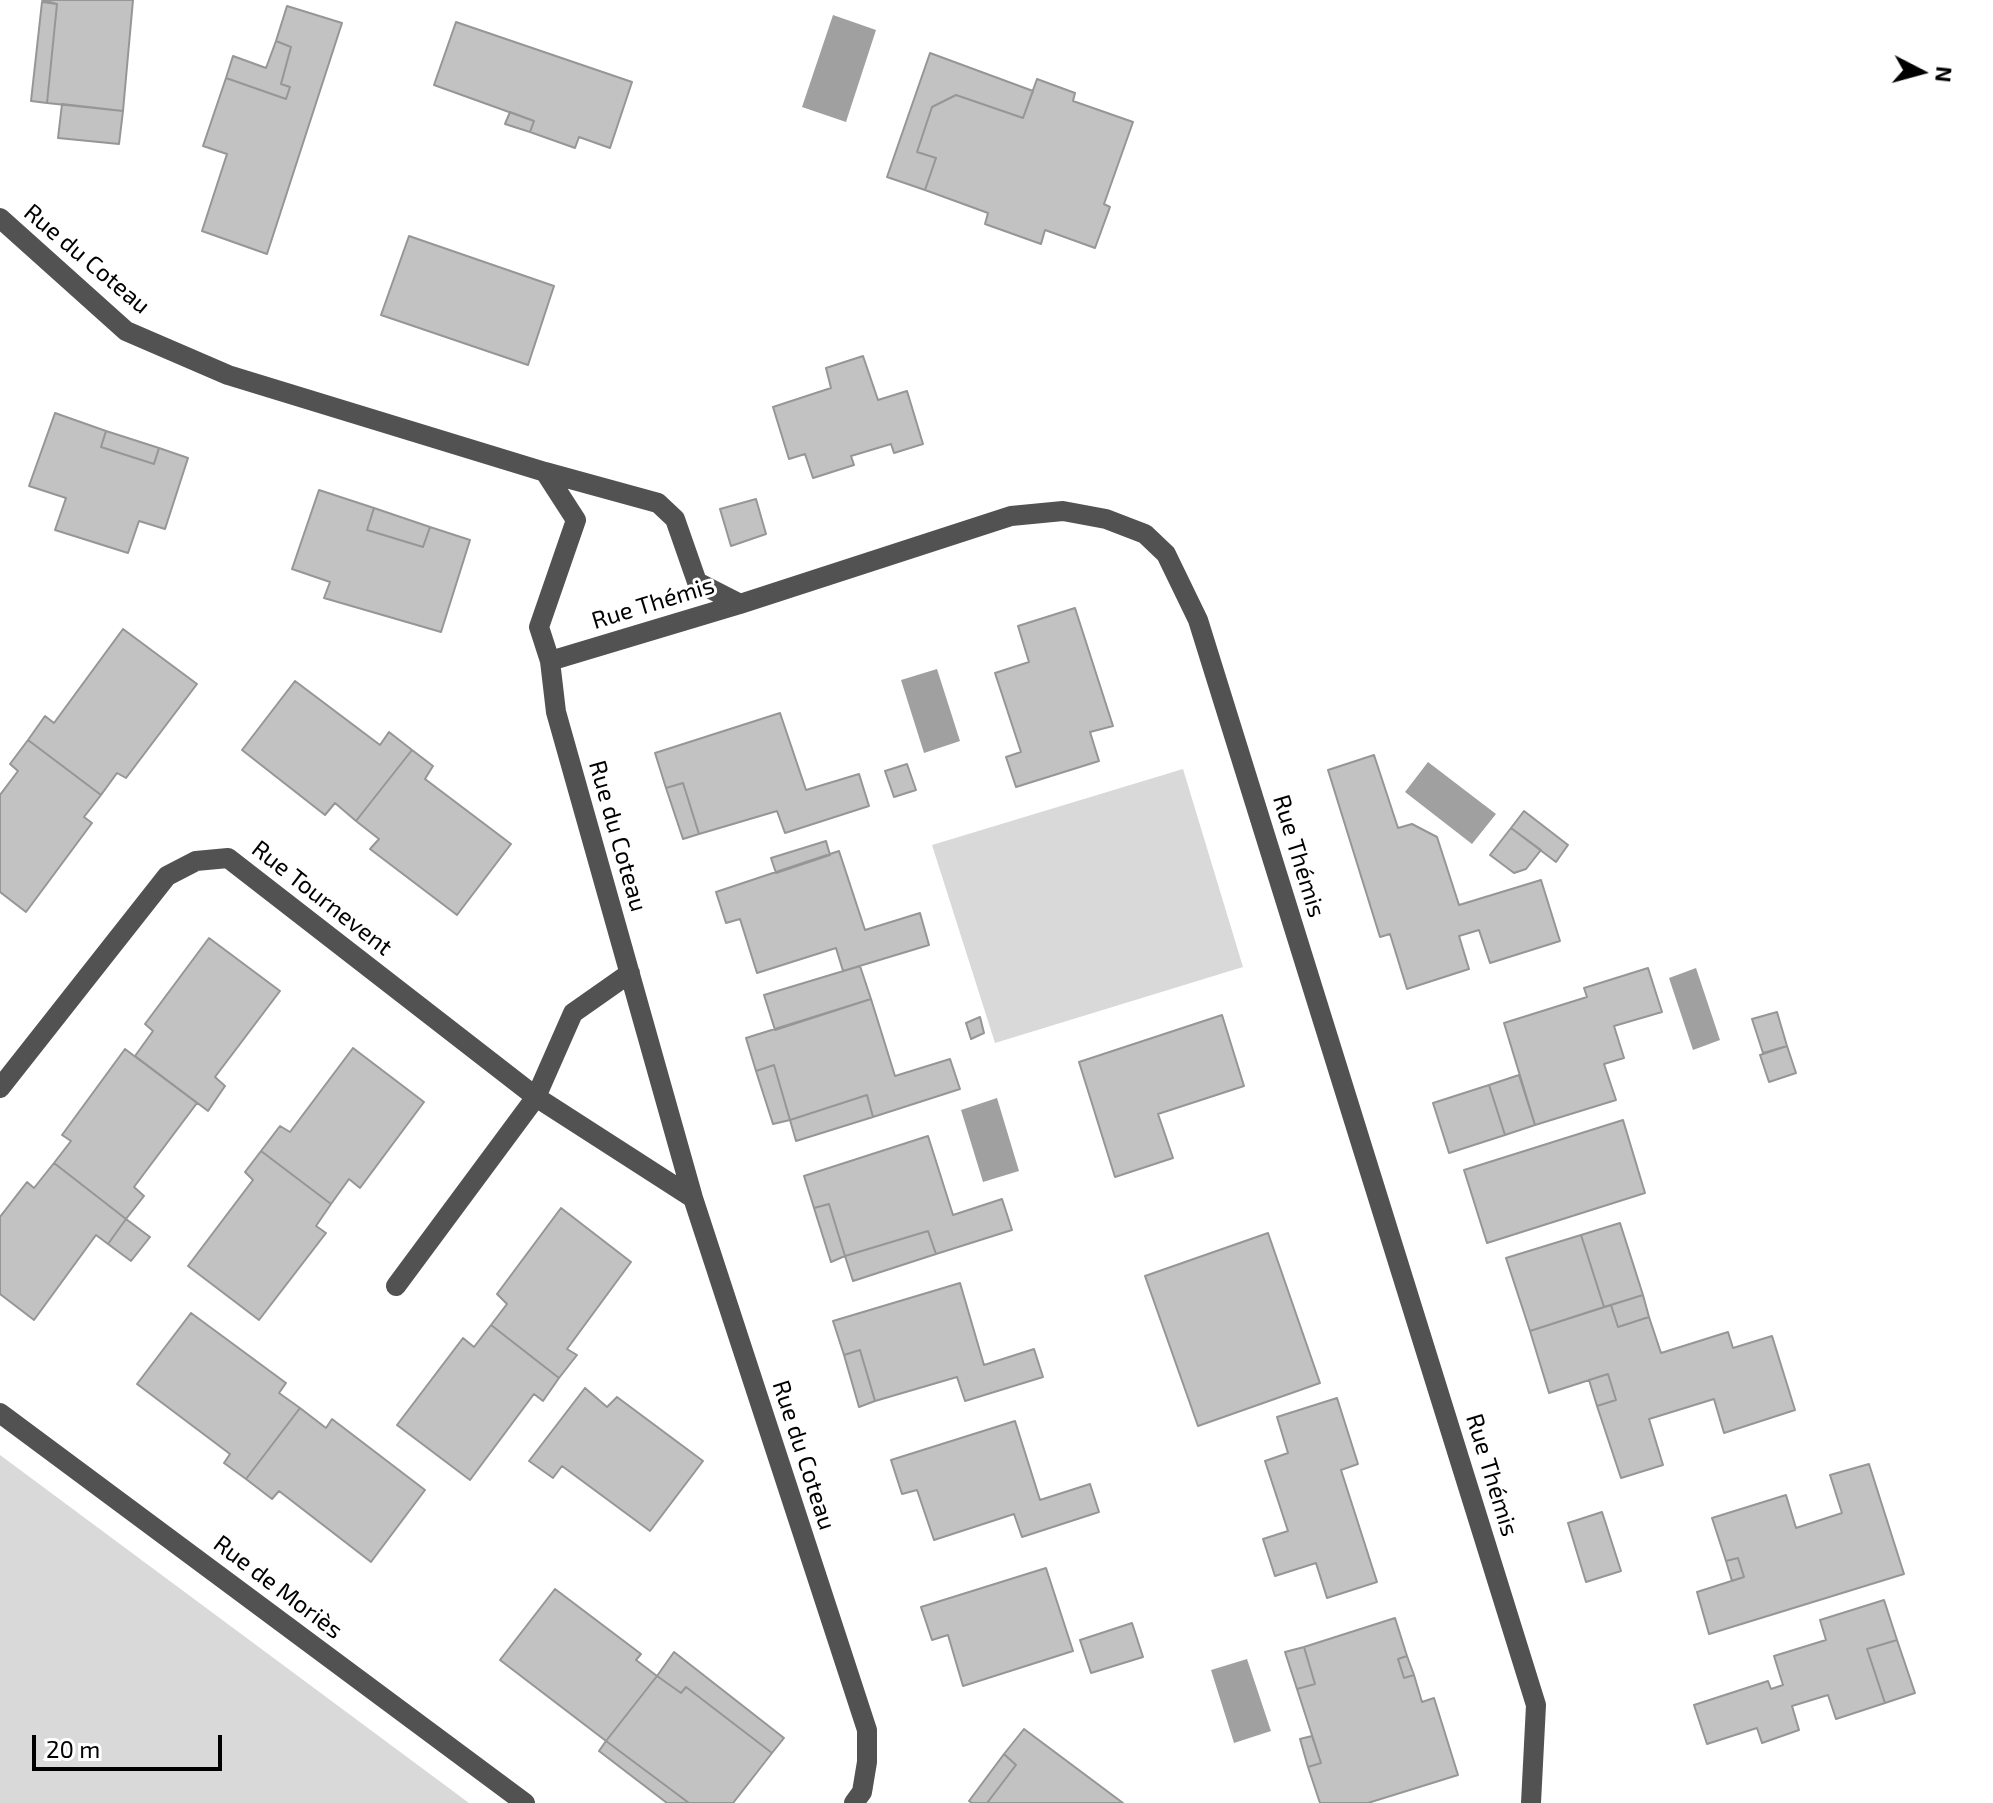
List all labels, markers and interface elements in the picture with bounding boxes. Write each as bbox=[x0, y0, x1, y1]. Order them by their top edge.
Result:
north arrow bbox=[1881, 32, 1961, 112]
text: N bbox=[1931, 65, 1959, 84]
street label: Rue du Coteau bbox=[18, 198, 156, 320]
street label: Rue Thémis bbox=[588, 571, 718, 635]
street label: Rue du Coteau bbox=[583, 757, 653, 915]
street label: Rue Thémis bbox=[1267, 791, 1331, 921]
street label: Rue Tournevent bbox=[246, 834, 398, 962]
street label: Rue du Coteau bbox=[766, 1377, 842, 1533]
street label: Rue Thémis bbox=[1460, 1410, 1524, 1540]
street label: Rue de Moriès bbox=[208, 1529, 348, 1645]
scale bar bbox=[36, 1719, 226, 1769]
text: 20 m bbox=[46, 1734, 100, 1763]

